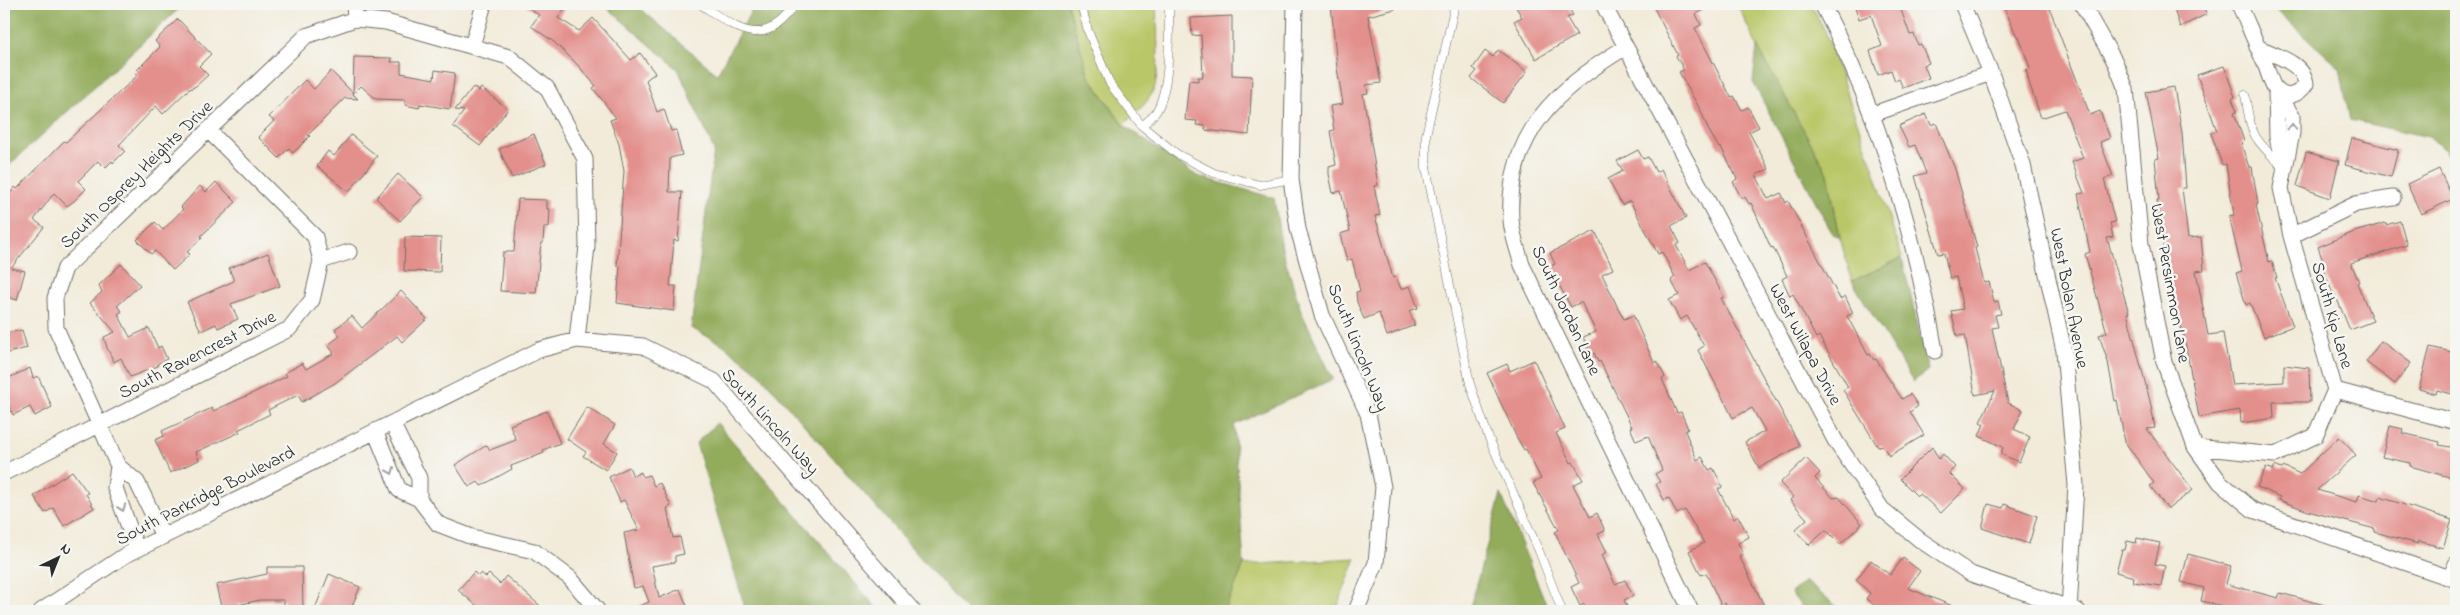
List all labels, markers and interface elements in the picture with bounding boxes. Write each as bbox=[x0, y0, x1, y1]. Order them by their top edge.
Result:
street label: South Osprey Heights Drive bbox=[55, 95, 221, 256]
one-way arrow bbox=[2286, 123, 2297, 131]
street label: West Persimmon Lane bbox=[2142, 202, 2196, 366]
street label: West Bolan Avenue bbox=[2042, 226, 2095, 372]
street label: South Jordan Lane bbox=[1524, 242, 1607, 381]
street label: South Kip Lane bbox=[2303, 259, 2359, 373]
street label: South Lincoln Way bbox=[1320, 280, 1395, 416]
street label: West Wilapa Drive bbox=[1761, 280, 1848, 411]
street label: South Ravencrest Drive bbox=[115, 304, 282, 407]
street label: South Lincoln Way bbox=[714, 363, 825, 482]
street label: South Parkridge Boulevard bbox=[112, 440, 300, 554]
one-way arrow bbox=[385, 466, 395, 475]
one-way arrow bbox=[116, 503, 126, 512]
north arrow bbox=[32, 532, 82, 582]
text: N bbox=[55, 539, 76, 560]

